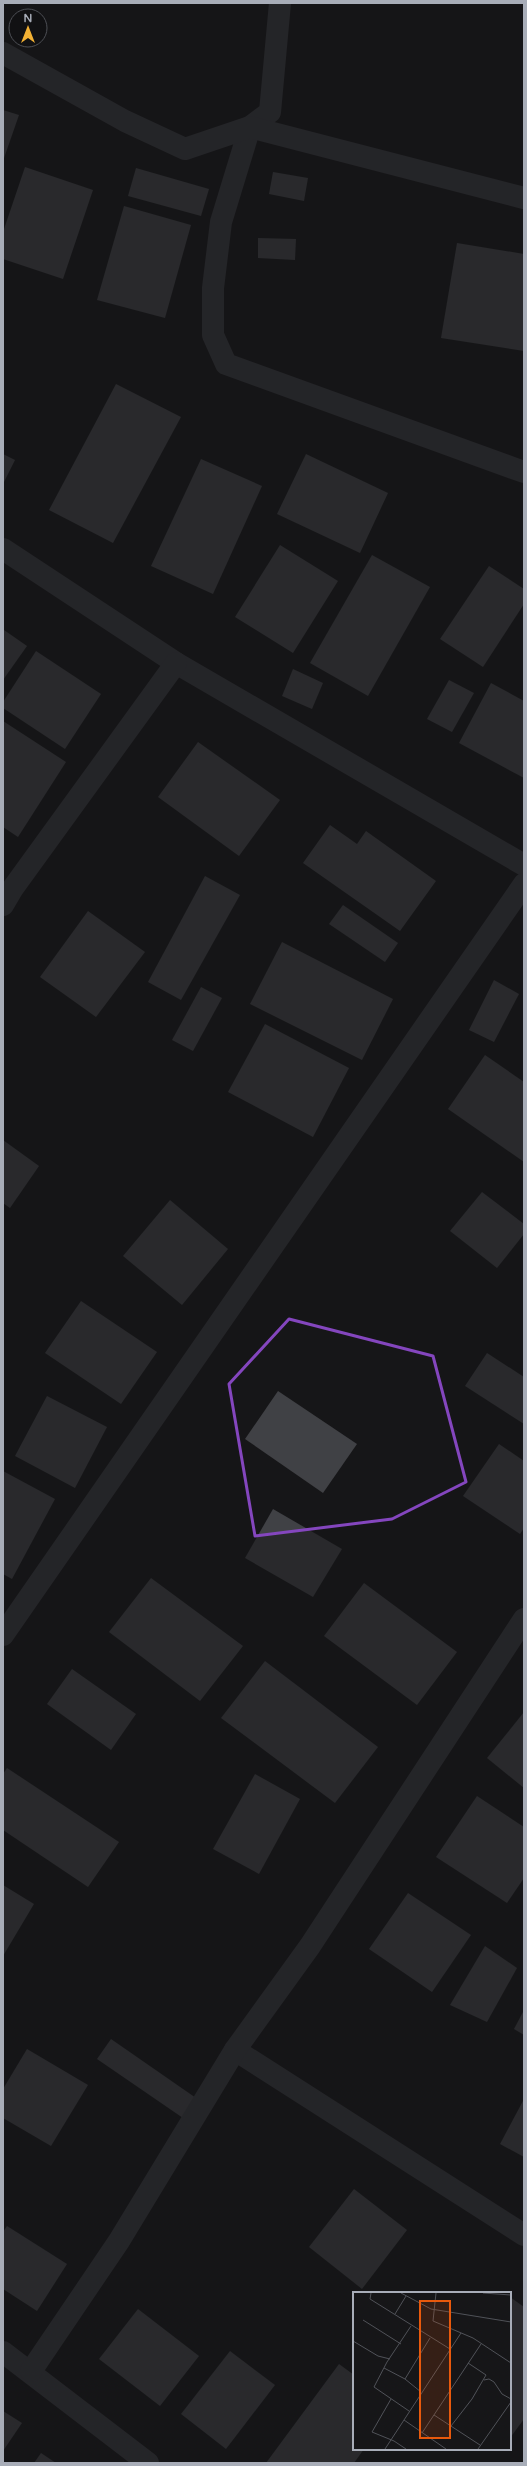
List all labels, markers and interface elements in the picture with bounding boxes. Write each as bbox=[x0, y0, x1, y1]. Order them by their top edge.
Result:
north arrow bbox=[8, 8, 48, 48]
text: N bbox=[24, 12, 32, 25]
inset map bbox=[353, 2292, 511, 2450]

